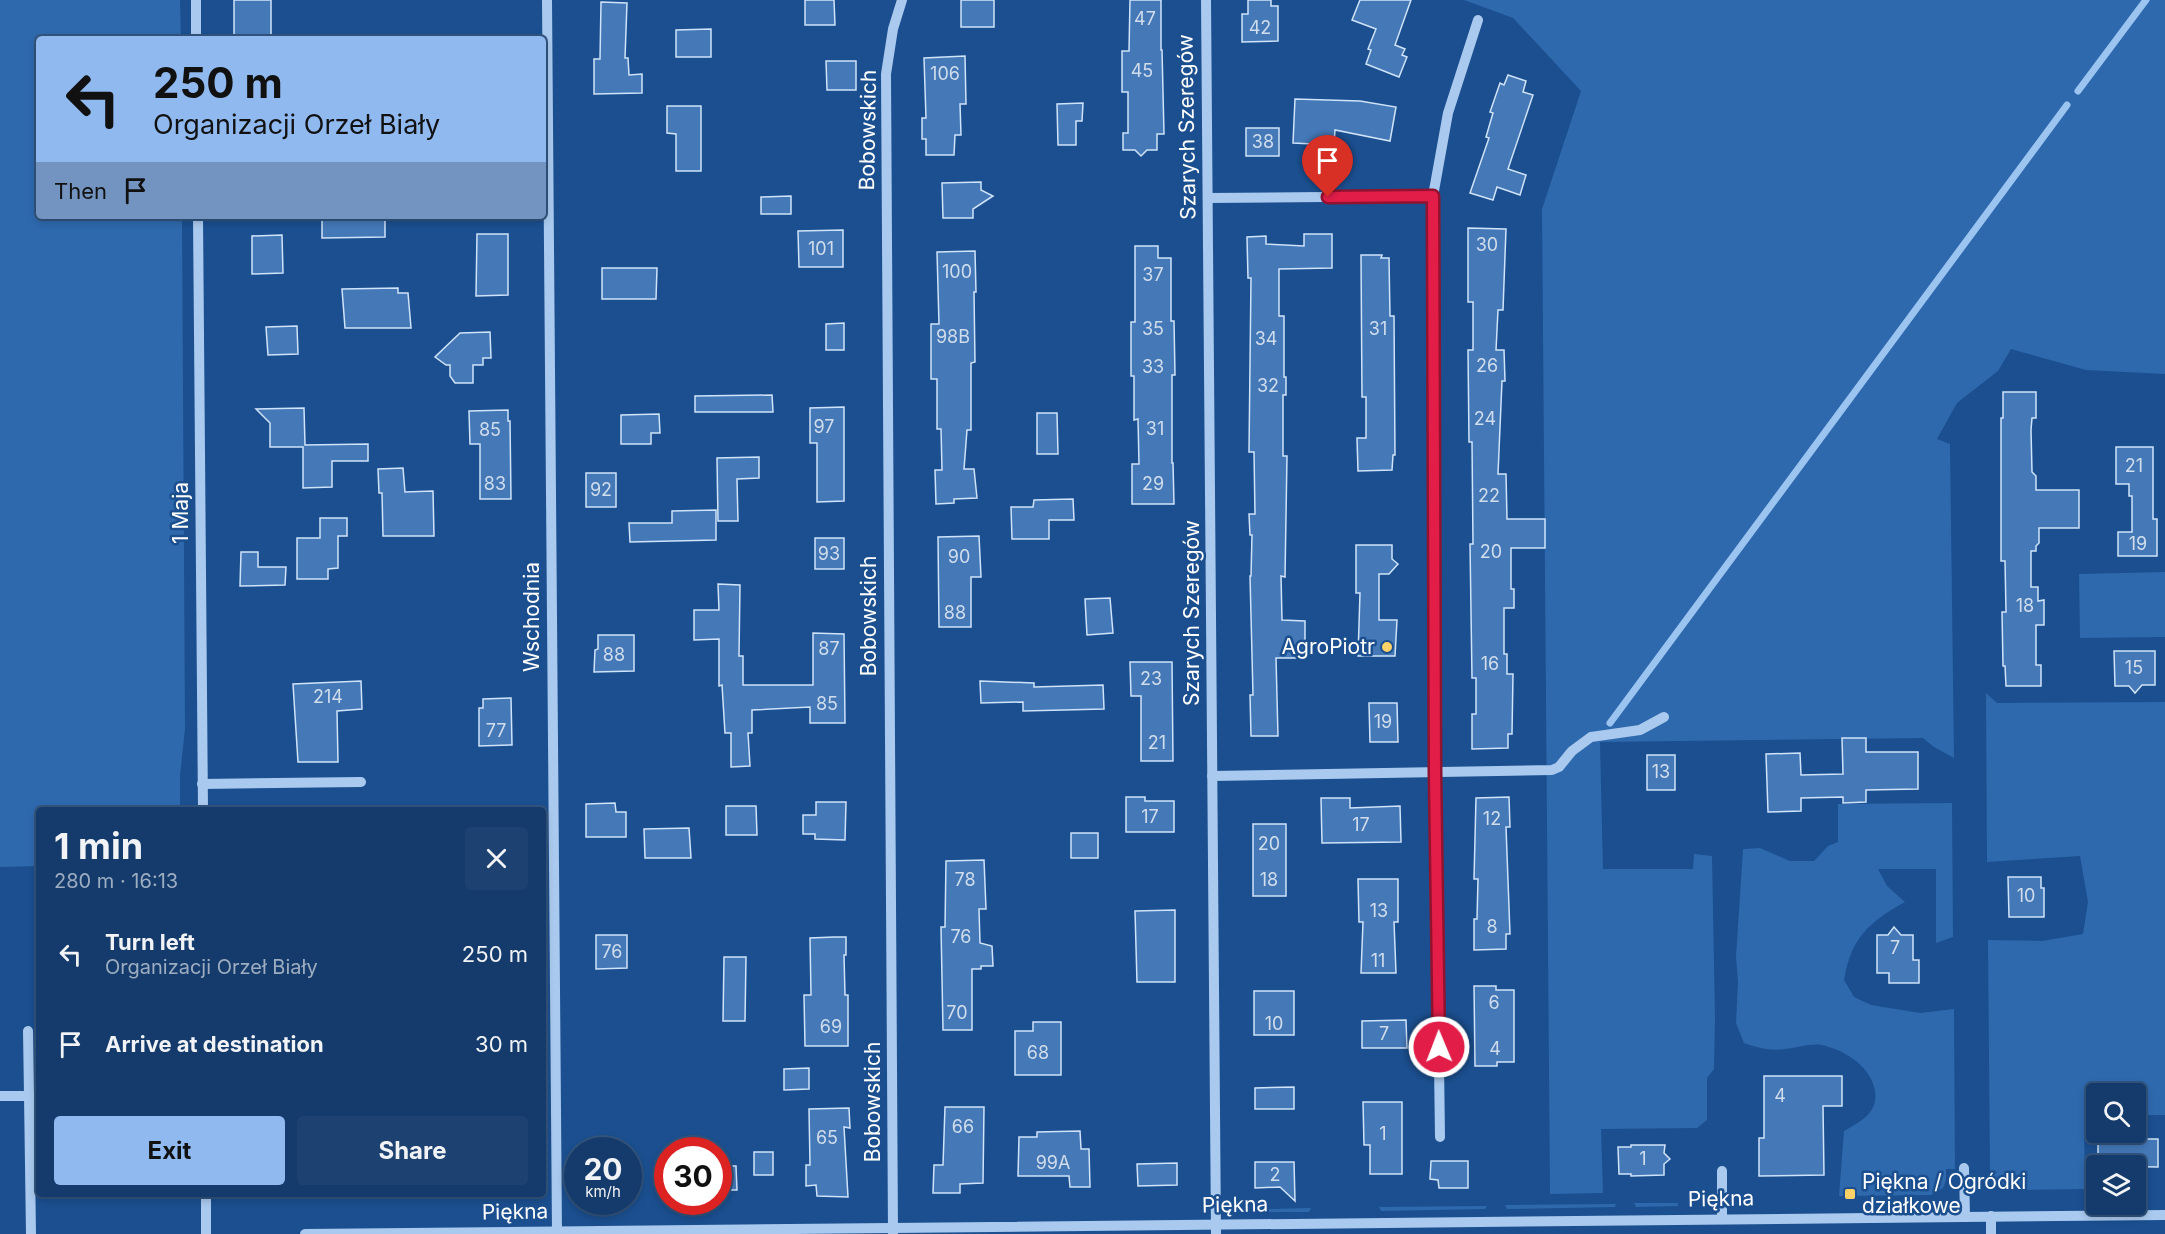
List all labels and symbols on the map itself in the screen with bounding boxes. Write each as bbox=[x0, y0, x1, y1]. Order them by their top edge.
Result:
house number: 47 bbox=[1134, 8, 1156, 29]
house number: 42 bbox=[1249, 17, 1271, 38]
street label: Szarych Szeregów bbox=[1172, 34, 1201, 220]
house number: 45 bbox=[1131, 60, 1153, 81]
house number: 106 bbox=[930, 63, 960, 84]
street label: Bobowskich bbox=[854, 69, 881, 191]
house number: 38 bbox=[1252, 131, 1274, 152]
pin bbox=[1302, 135, 1353, 197]
house number: 30 bbox=[1476, 234, 1498, 255]
house number: 101 bbox=[808, 238, 834, 259]
house number: 100 bbox=[942, 261, 972, 282]
house number: 37 bbox=[1142, 264, 1164, 285]
house number: 35 bbox=[1142, 318, 1164, 339]
house number: 31 bbox=[1369, 318, 1387, 339]
house number: 98B bbox=[936, 326, 970, 347]
house number: 34 bbox=[1255, 328, 1277, 349]
house number: 26 bbox=[1476, 355, 1498, 376]
house number: 33 bbox=[1142, 356, 1164, 377]
house number: 32 bbox=[1257, 375, 1279, 396]
house number: 24 bbox=[1474, 408, 1496, 429]
house number: 97 bbox=[814, 416, 835, 437]
house number: 31 bbox=[1146, 418, 1164, 439]
house number: 85 bbox=[479, 419, 501, 440]
house number: 21 bbox=[2125, 455, 2143, 476]
house number: 83 bbox=[484, 473, 506, 494]
house number: 29 bbox=[1142, 473, 1164, 494]
house number: 92 bbox=[590, 479, 612, 500]
street label: 1 Maja bbox=[168, 482, 193, 544]
house number: 22 bbox=[1478, 485, 1500, 506]
street label: Szarych Szeregów bbox=[1179, 520, 1204, 706]
house number: 19 bbox=[2129, 533, 2147, 554]
house number: 20 bbox=[1480, 541, 1502, 562]
house number: 93 bbox=[818, 543, 840, 564]
house number: 90 bbox=[948, 546, 970, 567]
street label: Bobowskich bbox=[856, 556, 881, 676]
street label: Wschodnia bbox=[519, 562, 544, 672]
house number: 18 bbox=[2016, 595, 2034, 616]
house number: 88 bbox=[944, 602, 966, 623]
place label: AgroPiotr bbox=[1282, 634, 1375, 659]
house number: 87 bbox=[818, 638, 840, 659]
marker: AgroPiotr bbox=[1380, 640, 1394, 654]
house number: 88 bbox=[603, 644, 625, 665]
house number: 16 bbox=[1481, 653, 1499, 674]
house number: 15 bbox=[2125, 657, 2143, 678]
house number: 23 bbox=[1140, 668, 1162, 689]
house number: 214 bbox=[313, 686, 343, 707]
house number: 85 bbox=[816, 693, 838, 714]
house number: 19 bbox=[1374, 711, 1392, 732]
house number: 77 bbox=[486, 720, 506, 741]
house number: 21 bbox=[1148, 732, 1166, 753]
house number: 13 bbox=[1652, 761, 1670, 782]
house number: 17 bbox=[1141, 806, 1159, 827]
house number: 12 bbox=[1483, 808, 1501, 829]
house number: 17 bbox=[1352, 814, 1370, 835]
house number: 20 bbox=[1258, 833, 1280, 854]
house number: 78 bbox=[954, 869, 976, 890]
house number: 18 bbox=[1260, 869, 1278, 890]
house number: 10 bbox=[2017, 885, 2035, 906]
house number: 13 bbox=[1370, 900, 1388, 921]
house number: 8 bbox=[1486, 916, 1498, 937]
house number: 76 bbox=[950, 926, 972, 947]
house number: 7 bbox=[1890, 937, 1900, 958]
house number: 76 bbox=[601, 941, 623, 962]
house number: 11 bbox=[1371, 950, 1385, 971]
house number: 6 bbox=[1488, 992, 1500, 1013]
house number: 70 bbox=[946, 1002, 968, 1023]
house number: 10 bbox=[1265, 1013, 1283, 1034]
position arrow bbox=[1407, 1015, 1471, 1079]
house number: 69 bbox=[820, 1016, 842, 1037]
house number: 7 bbox=[1379, 1023, 1389, 1044]
house number: 4 bbox=[1489, 1038, 1501, 1059]
street label: Bobowskich bbox=[860, 1042, 885, 1162]
house number: 68 bbox=[1027, 1042, 1049, 1063]
house number: 4 bbox=[1774, 1085, 1786, 1106]
house number: 66 bbox=[952, 1116, 974, 1137]
house number: 1 bbox=[1379, 1123, 1387, 1144]
house number: 65 bbox=[816, 1127, 838, 1148]
speed limit sign: 30 bbox=[654, 1137, 732, 1215]
house number: 1 bbox=[1639, 1148, 1647, 1169]
house number: 99A bbox=[1036, 1152, 1070, 1173]
house number: 2 bbox=[1270, 1164, 1280, 1185]
place label: Piękna / Ogródki działkowe bbox=[1862, 1169, 2026, 1218]
street label: Piękna bbox=[1688, 1185, 1754, 1212]
marker: Piękna / Ogródki działkowe bbox=[1843, 1187, 1857, 1201]
street label: Piękna bbox=[1202, 1191, 1268, 1218]
street label: Piękna bbox=[482, 1198, 548, 1225]

